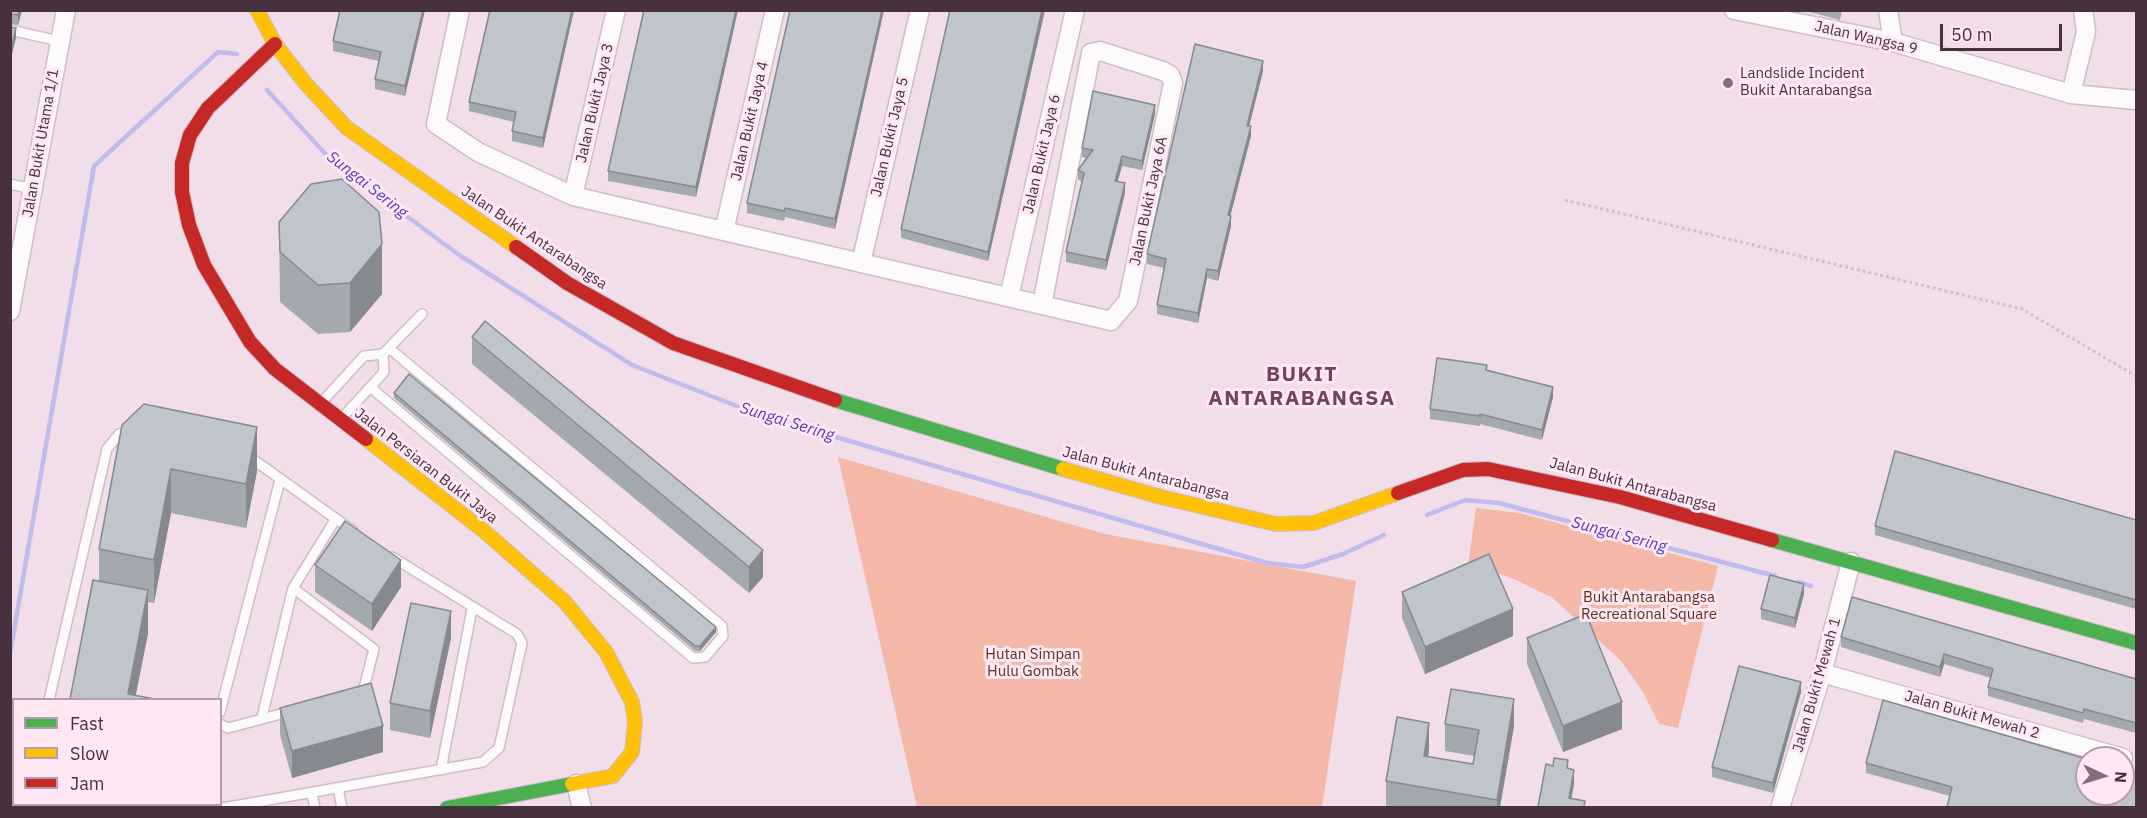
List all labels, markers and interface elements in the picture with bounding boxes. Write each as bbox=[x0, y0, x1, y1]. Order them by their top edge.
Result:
scale bar bbox=[1943, 12, 2064, 50]
street label: Jalan Wangsa 9 bbox=[1813, 17, 1919, 59]
text: 50 m bbox=[1951, 23, 1993, 46]
street label: Jalan Bukit Jaya 3 bbox=[573, 42, 617, 164]
street label: Jalan Bukit Jaya 4 bbox=[728, 60, 772, 182]
place label: Landslide Incident Bukit Antarabangsa bbox=[1740, 65, 1872, 100]
street label: Jalan Bukit Utama 1/1 bbox=[19, 67, 63, 219]
street label: Jalan Bukit Jaya 5 bbox=[868, 76, 912, 198]
marker: Landslide Incident Bukit Antarabangsa bbox=[1721, 76, 1735, 90]
street label: Jalan Bukit Jaya 6 bbox=[1020, 93, 1064, 215]
street label: Jalan Bukit Jaya 6A bbox=[1127, 135, 1171, 267]
water label: Sungai Sering bbox=[323, 147, 411, 223]
street label: Jalan Bukit Antarabangsa bbox=[458, 182, 610, 294]
district label: BUKIT ANTARABANGSA bbox=[1208, 362, 1396, 412]
water label: Sungai Sering bbox=[738, 399, 836, 445]
street label: Jalan Persiaran Bukit Jaya bbox=[351, 405, 501, 527]
street label: Jalan Bukit Antarabangsa bbox=[1061, 443, 1231, 505]
street label: Jalan Bukit Antarabangsa bbox=[1548, 454, 1718, 516]
water label: Sungai Sering bbox=[1570, 513, 1668, 557]
park label: Bukit Antarabangsa Recreational Square bbox=[1581, 589, 1717, 624]
street label: Jalan Bukit Mewah 1 bbox=[1789, 616, 1845, 754]
park label: Hutan Simpan Hulu Gombak bbox=[985, 646, 1081, 681]
street label: Jalan Bukit Mewah 2 bbox=[1903, 687, 2041, 743]
legend bbox=[12, 698, 222, 806]
text: Fast bbox=[70, 712, 104, 735]
text: Slow bbox=[70, 742, 109, 765]
north arrow bbox=[2075, 746, 2135, 806]
text: N bbox=[2111, 771, 2131, 784]
text: Jam bbox=[70, 772, 105, 795]

